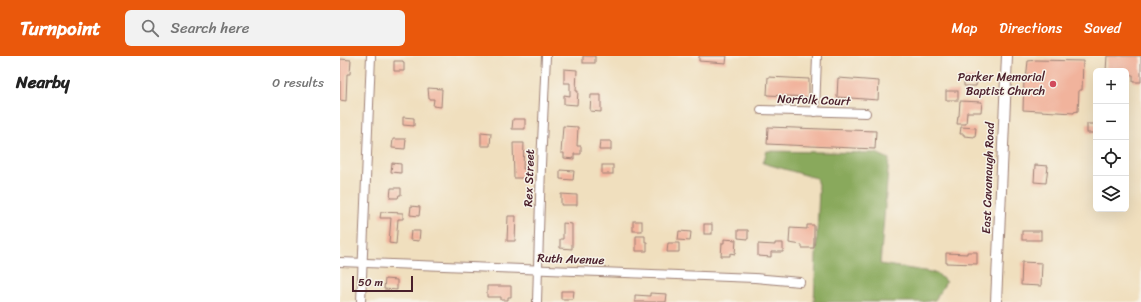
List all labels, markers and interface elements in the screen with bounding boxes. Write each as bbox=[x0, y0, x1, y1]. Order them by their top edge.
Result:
search box bbox=[125, 10, 405, 46]
text: Turnpoint bbox=[20, 12, 101, 45]
text: Search here bbox=[171, 15, 250, 41]
text: Map bbox=[951, 16, 977, 41]
text: Directions bbox=[999, 16, 1062, 41]
text: Saved bbox=[1084, 16, 1121, 41]
icon: search bbox=[139, 17, 161, 39]
place label: Parker Memorial Baptist Church bbox=[958, 66, 1046, 102]
text: Nearby bbox=[16, 67, 70, 97]
map controls bbox=[1093, 68, 1129, 212]
button: + bbox=[1093, 68, 1129, 104]
text: 0 results bbox=[272, 71, 324, 94]
marker: Parker Memorial Baptist Church bbox=[1048, 79, 1058, 89]
street label: Norfolk Court bbox=[777, 88, 852, 112]
button: − bbox=[1093, 104, 1129, 140]
street label: East Cavanaugh Road bbox=[975, 120, 1001, 234]
button: locate bbox=[1093, 140, 1129, 176]
street label: Rex Street bbox=[517, 149, 541, 207]
button: layers bbox=[1093, 176, 1129, 212]
street label: Ruth Avenue bbox=[537, 247, 605, 271]
text: 50 m bbox=[358, 273, 383, 292]
scale bar bbox=[352, 274, 413, 293]

